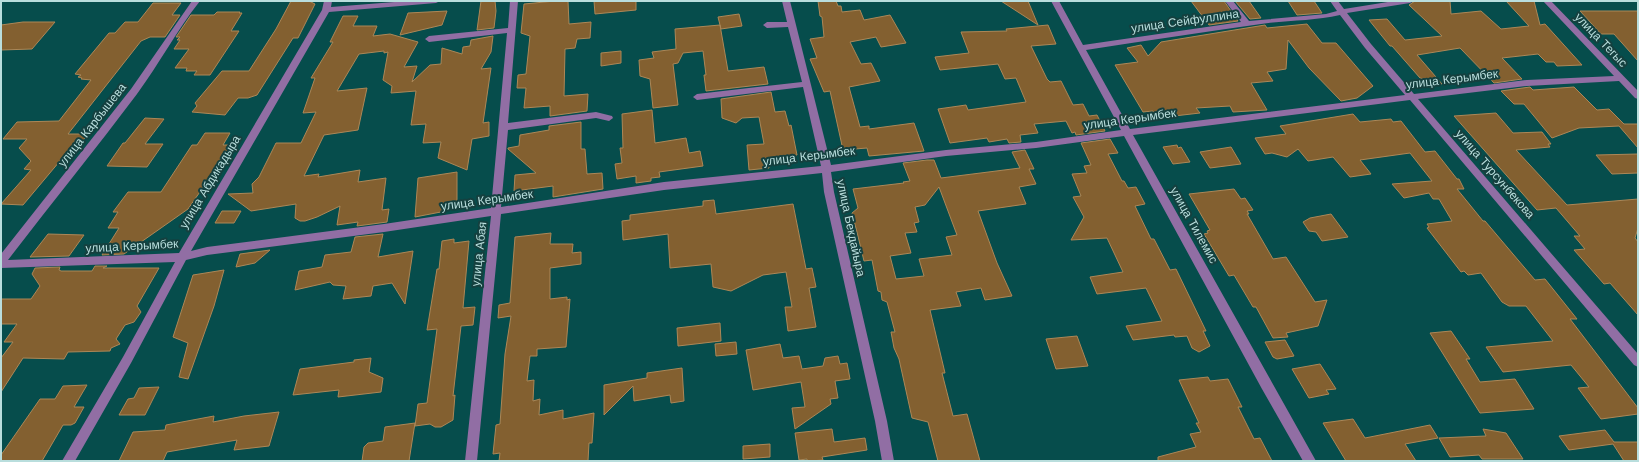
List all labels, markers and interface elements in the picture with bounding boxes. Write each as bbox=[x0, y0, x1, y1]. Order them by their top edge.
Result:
street label: улица Сейфуллина bbox=[1130, 6, 1240, 35]
street label: улица Тегыс bbox=[1572, 10, 1630, 70]
street label: улица Керымбек bbox=[1405, 66, 1500, 92]
street label: улица Карбышева bbox=[55, 80, 129, 170]
street label: улица Керымбек bbox=[1083, 106, 1178, 132]
street label: улица Турсунбекова bbox=[1453, 127, 1538, 222]
street label: улица Абдикадыра bbox=[177, 133, 244, 231]
street label: улица Керымбек bbox=[762, 143, 857, 169]
street label: улица Бекдайыра bbox=[834, 178, 868, 278]
street label: улица Тилемис bbox=[1167, 184, 1221, 266]
street label: улица Керымбек bbox=[440, 187, 535, 213]
street label: улица Абая bbox=[469, 221, 489, 287]
street label: улица Керымбек bbox=[85, 237, 179, 255]

